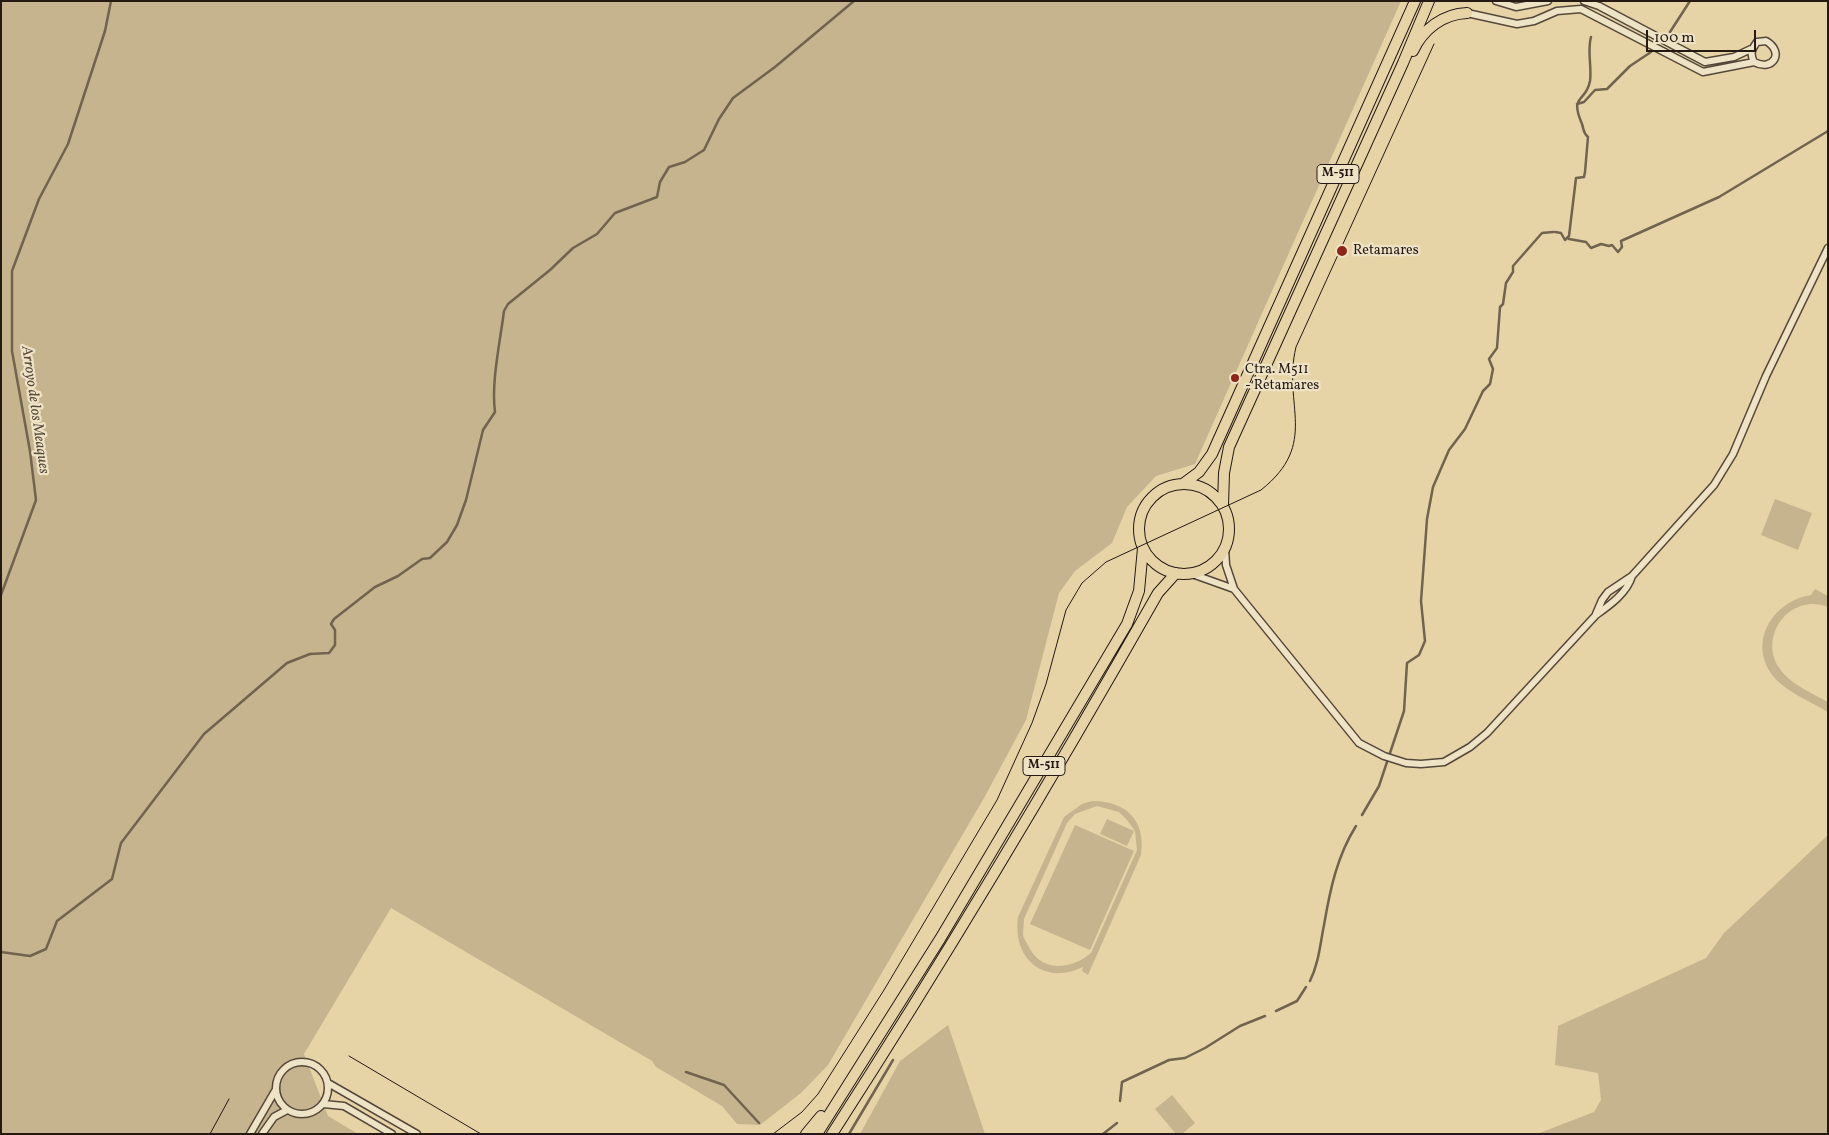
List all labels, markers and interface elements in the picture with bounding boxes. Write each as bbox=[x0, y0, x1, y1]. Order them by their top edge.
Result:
scale bar bbox=[1649, 20, 1759, 52]
text: 100 m bbox=[1654, 28, 1694, 49]
road number: M-511 bbox=[1317, 164, 1359, 183]
place label: Retamares bbox=[1353, 243, 1419, 259]
marker: Retamares bbox=[1335, 244, 1349, 258]
water label: Arroyo de los Meaques bbox=[16, 345, 52, 475]
place label: Ctra. M511 - Retamares bbox=[1245, 362, 1319, 394]
marker: Ctra. M511 - Retamares bbox=[1229, 372, 1241, 384]
road number: M-511 bbox=[1023, 756, 1065, 776]

